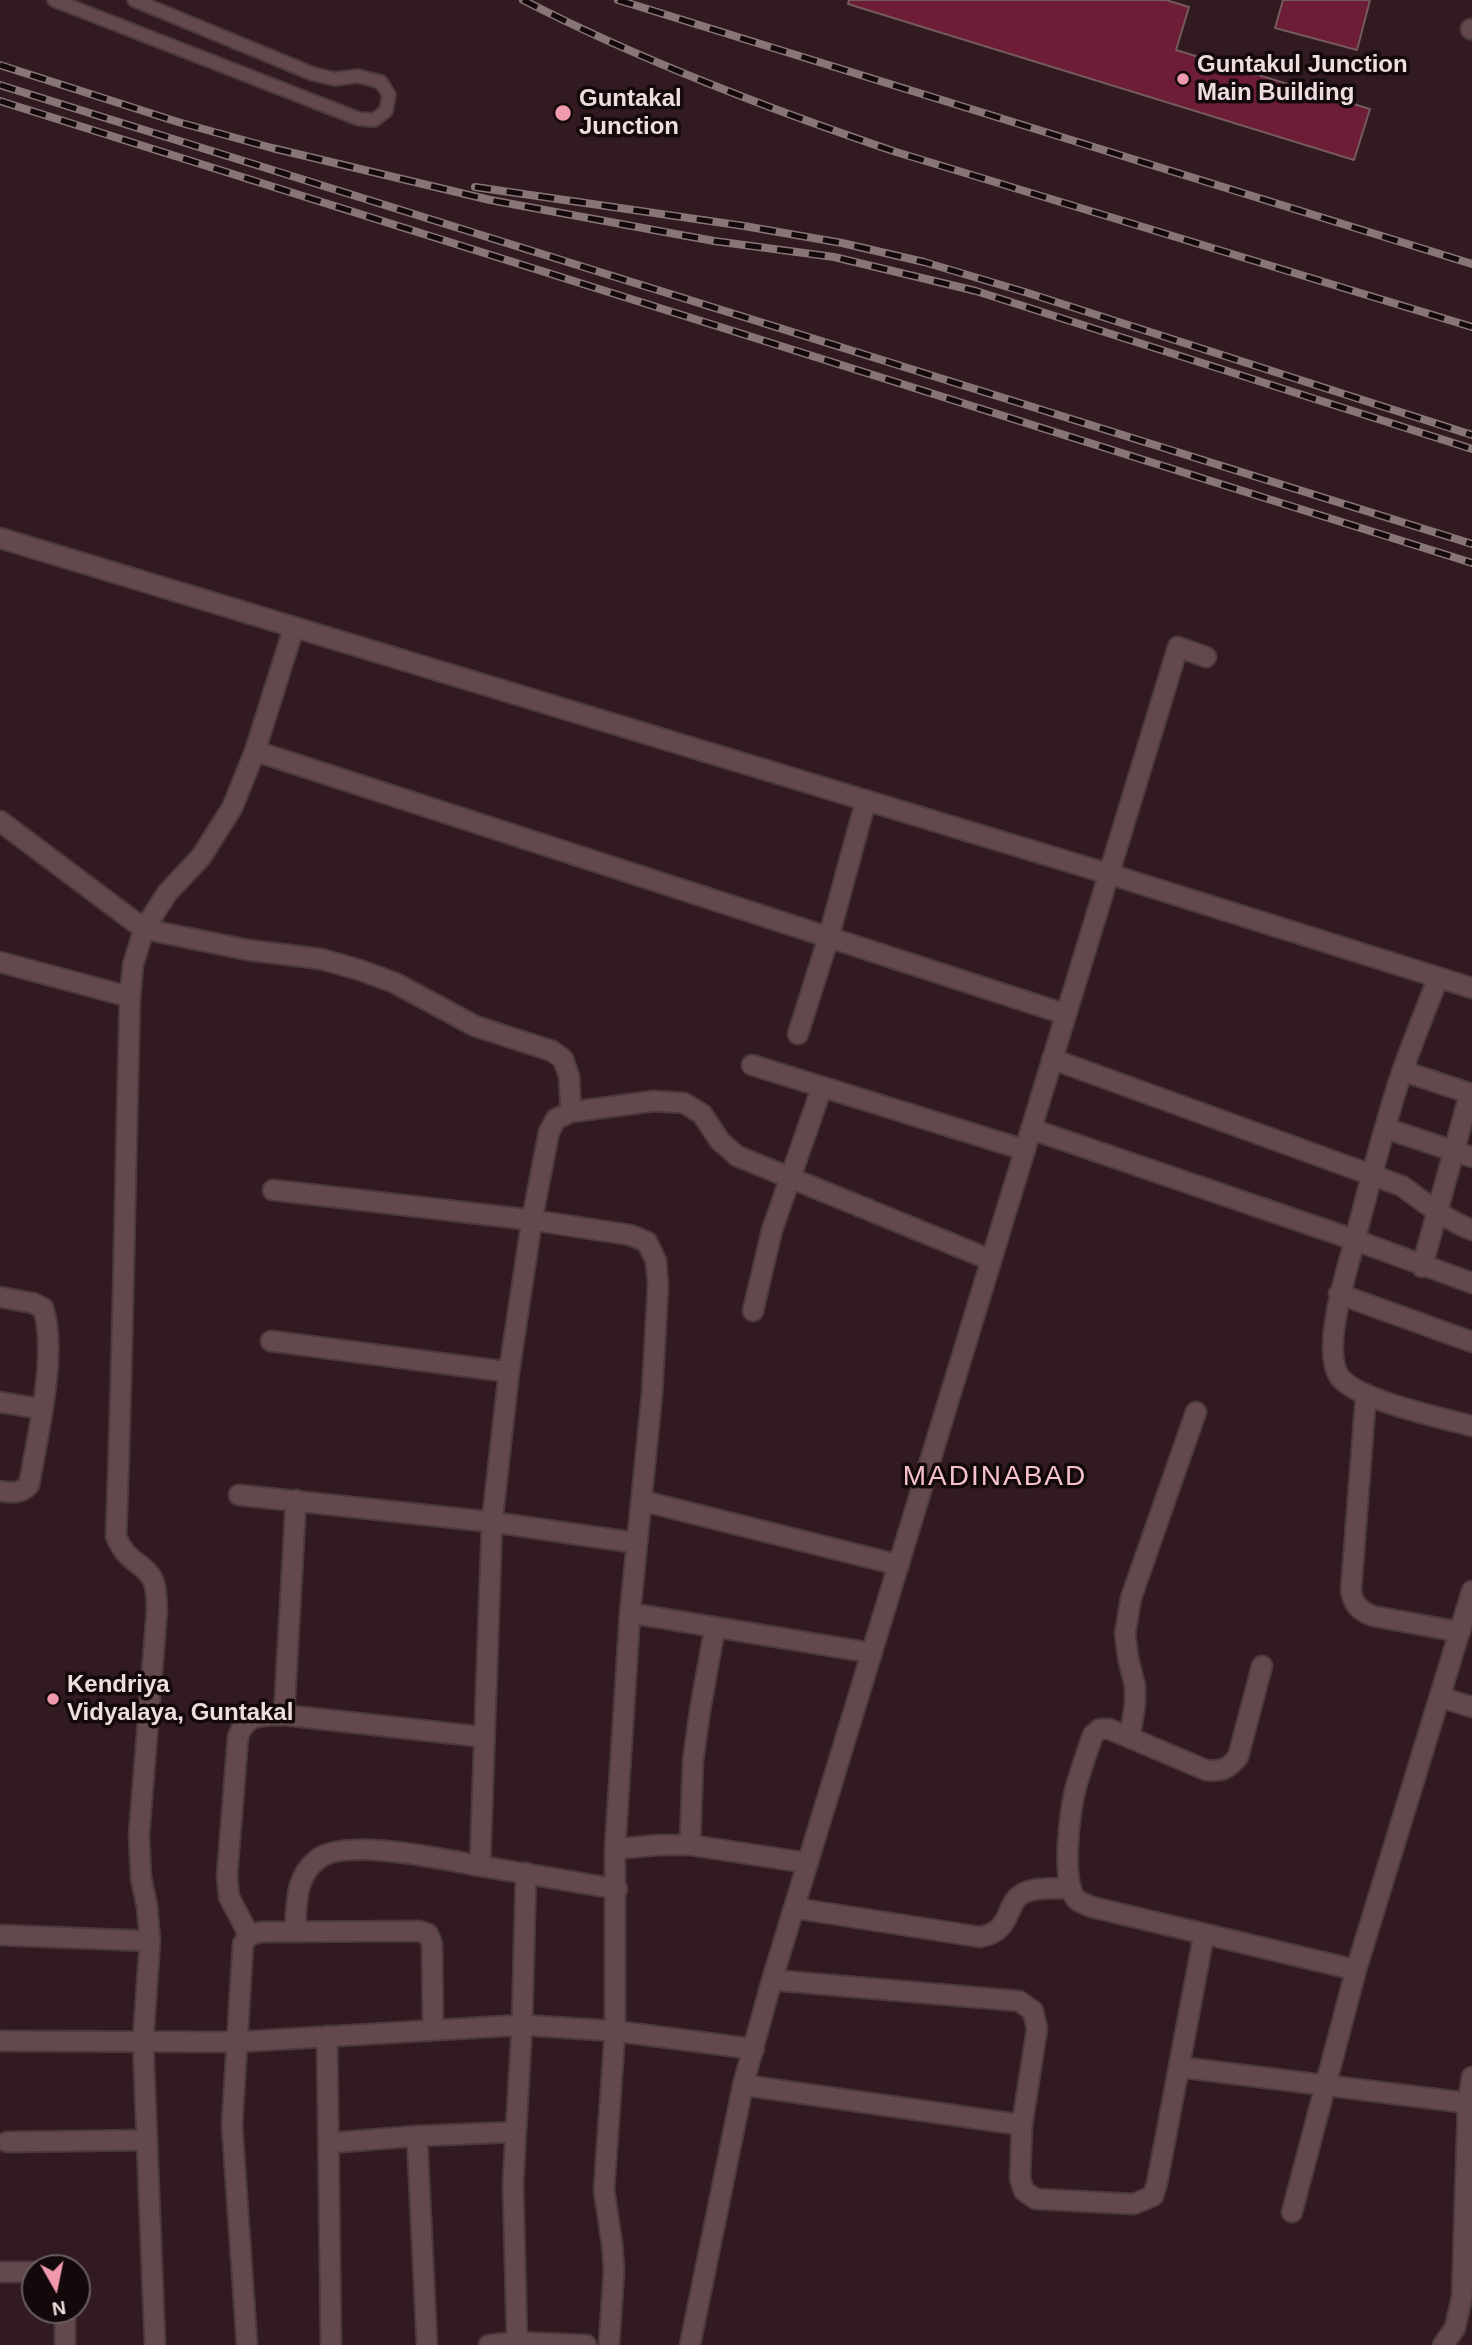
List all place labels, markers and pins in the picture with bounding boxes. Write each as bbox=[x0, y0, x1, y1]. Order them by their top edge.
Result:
place label: Guntakul Junction Main Building bbox=[1197, 51, 1408, 107]
marker: Guntakul Junction Main Building bbox=[1175, 71, 1191, 87]
place label: Guntakal Junction bbox=[579, 85, 682, 141]
marker: Guntakal Junction bbox=[553, 103, 573, 123]
place label: Kendriya Vidyalaya, Guntakal bbox=[67, 1671, 293, 1727]
marker: Kendriya Vidyalaya, Guntakal bbox=[45, 1691, 61, 1707]

